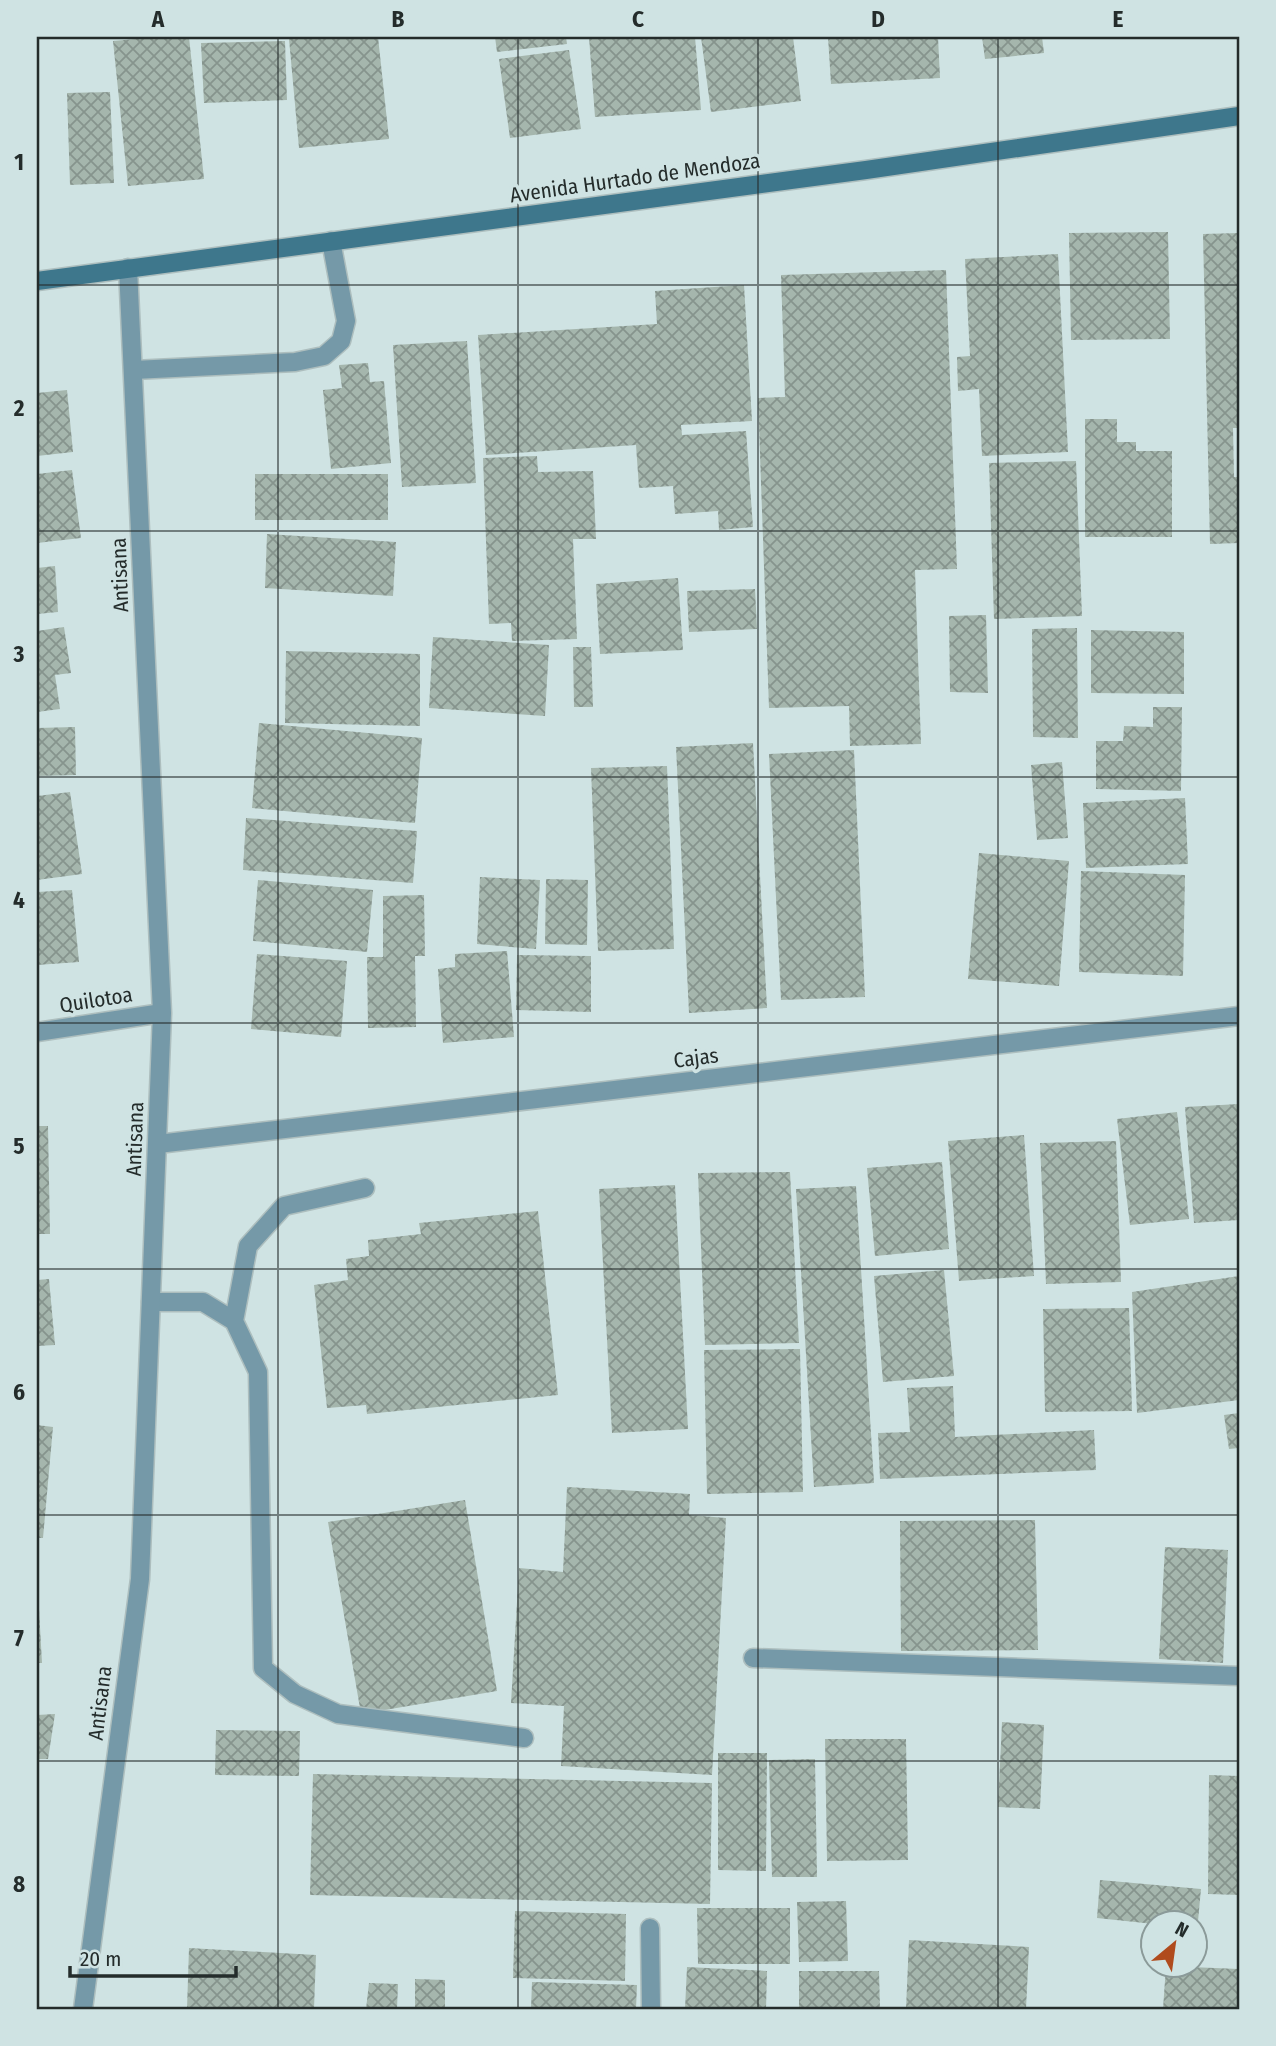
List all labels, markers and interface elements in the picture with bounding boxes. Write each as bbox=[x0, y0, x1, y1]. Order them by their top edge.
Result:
text: A bbox=[151, 5, 165, 33]
text: B bbox=[392, 5, 405, 33]
text: C bbox=[632, 5, 644, 33]
text: D bbox=[871, 5, 885, 33]
text: E bbox=[1113, 5, 1124, 33]
text: 1 bbox=[14, 148, 24, 176]
street label: Avenida Hurtado de Mendoza bbox=[508, 148, 762, 208]
text: 2 bbox=[13, 394, 25, 422]
street label: Antisana bbox=[106, 537, 134, 613]
text: 3 bbox=[13, 640, 25, 668]
text: 4 bbox=[13, 886, 25, 914]
street label: Quilotoa bbox=[58, 981, 134, 1019]
street label: Cajas bbox=[672, 1042, 720, 1074]
street label: Antisana bbox=[121, 1101, 149, 1177]
text: 5 bbox=[13, 1132, 25, 1160]
text: 6 bbox=[13, 1378, 25, 1406]
text: 7 bbox=[14, 1624, 24, 1652]
street label: Antisana bbox=[83, 1664, 117, 1742]
text: 8 bbox=[13, 1870, 25, 1898]
north arrow bbox=[1140, 1910, 1210, 1980]
text: N bbox=[1171, 1917, 1193, 1942]
scale bar bbox=[70, 1934, 236, 1978]
text: 20 m bbox=[80, 1946, 121, 1972]

